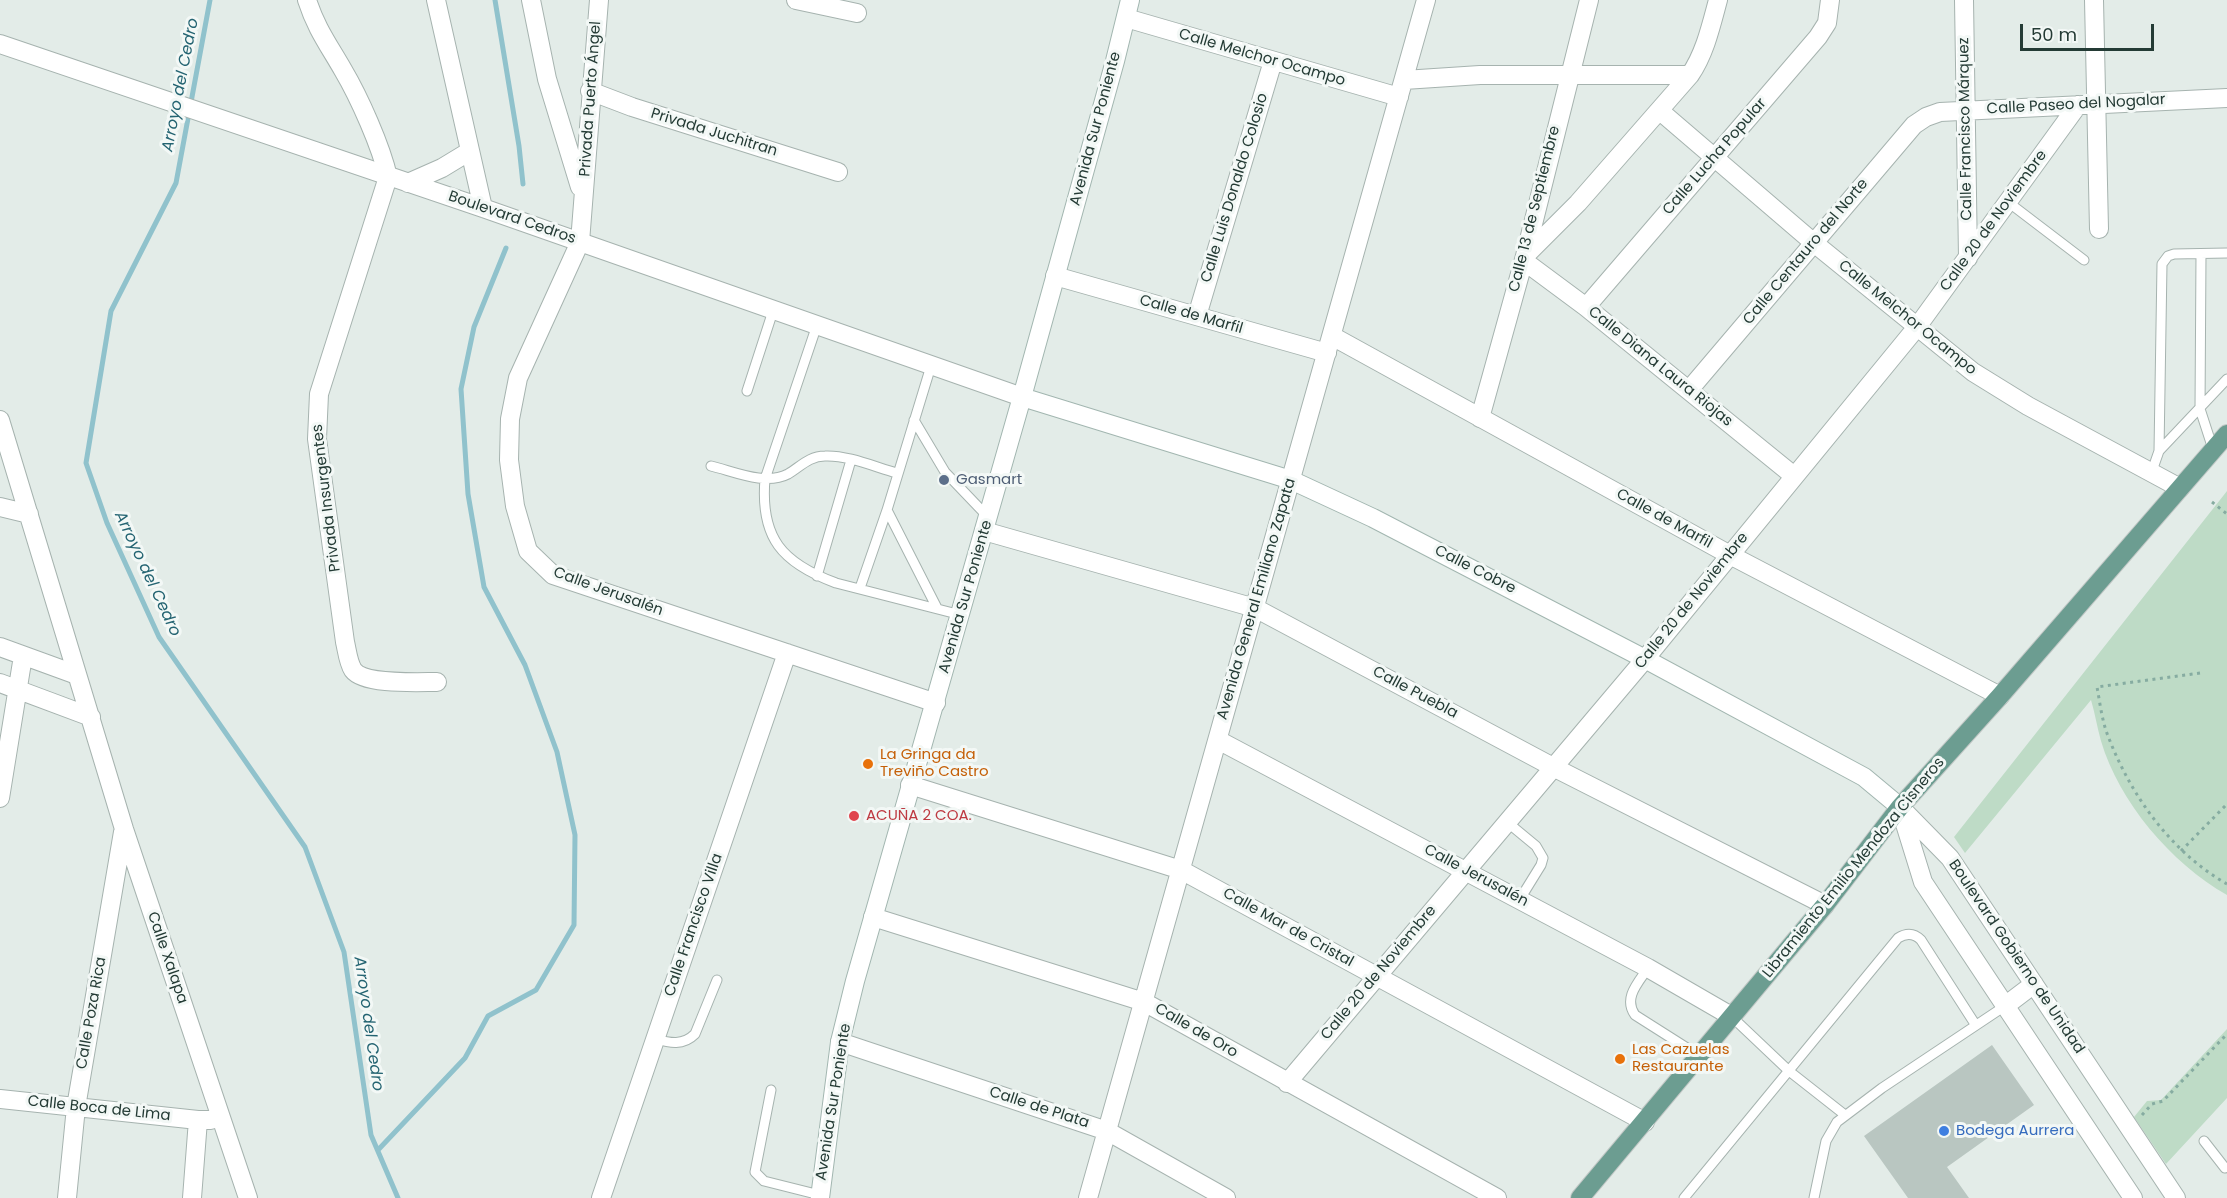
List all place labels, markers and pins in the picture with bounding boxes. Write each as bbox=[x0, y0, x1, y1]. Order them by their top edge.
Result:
place label: Gasmart bbox=[956, 471, 1022, 489]
marker: Gasmart bbox=[937, 473, 951, 487]
place label: La Gringa da Treviño Castro bbox=[880, 746, 989, 781]
marker: La Gringa da Treviño Castro bbox=[861, 757, 875, 771]
place label: ACUÑA 2 COA. bbox=[866, 807, 972, 825]
marker: ACUÑA 2 COA. bbox=[847, 809, 861, 823]
place label: Las Cazuelas Restaurante bbox=[1632, 1041, 1730, 1076]
marker: Las Cazuelas Restaurante bbox=[1613, 1052, 1627, 1066]
place label: Bodega Aurrera bbox=[1956, 1122, 2074, 1140]
marker: Bodega Aurrera bbox=[1937, 1124, 1951, 1138]

